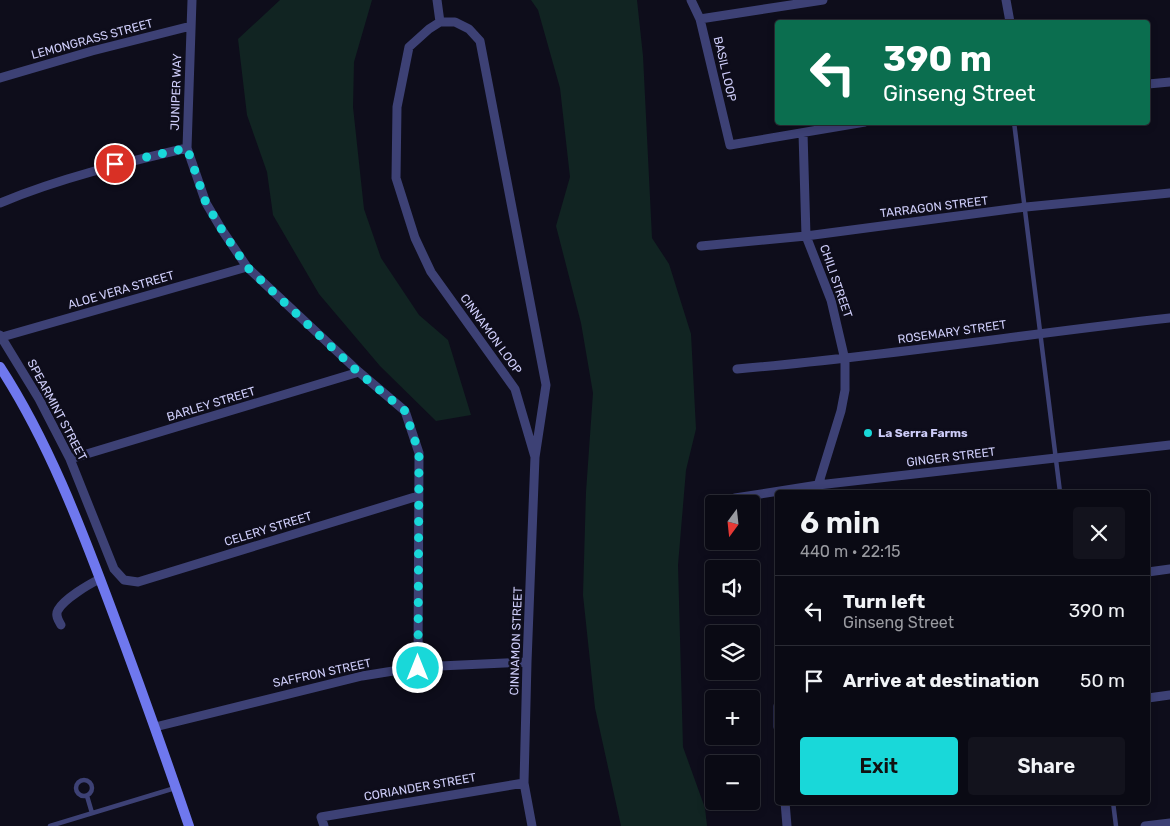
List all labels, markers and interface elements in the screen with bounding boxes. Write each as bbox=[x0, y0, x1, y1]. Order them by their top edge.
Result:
street label: LEMONGRASS STREET bbox=[30, 16, 154, 62]
street label: BASIL LOOP bbox=[711, 35, 739, 103]
text: 390 m bbox=[883, 38, 992, 80]
icon: left bbox=[800, 40, 865, 105]
street label: JUNIPER WAY bbox=[168, 53, 184, 131]
text: Ginseng Street bbox=[883, 80, 1036, 107]
pin bbox=[94, 143, 136, 185]
icon: arrive bbox=[101, 150, 129, 178]
street label: TARRAGON STREET bbox=[879, 193, 989, 221]
street label: CHILI STREET bbox=[817, 243, 855, 319]
street label: ALOE VERA STREET bbox=[66, 268, 176, 312]
street label: CINNAMON LOOP bbox=[457, 291, 525, 377]
street label: ROSEMARY STREET bbox=[897, 317, 1007, 347]
street label: SPEARMINT STREET bbox=[24, 357, 90, 463]
street label: BARLEY STREET bbox=[165, 384, 257, 424]
place label: La Serra Farms bbox=[878, 426, 968, 440]
marker: La Serra Farms bbox=[862, 427, 874, 439]
street label: GINGER STREET bbox=[906, 445, 996, 469]
north arrow bbox=[705, 495, 760, 550]
map controls bbox=[705, 495, 760, 810]
text: 6 min bbox=[800, 505, 880, 541]
button: close bbox=[1073, 507, 1125, 559]
street label: CELERY STREET bbox=[222, 509, 314, 549]
text: 440 m · 22:15 bbox=[800, 542, 901, 561]
button: sound bbox=[705, 560, 760, 615]
street label: CINNAMON STREET bbox=[507, 586, 525, 696]
text: Turn left bbox=[843, 590, 925, 613]
icon: left bbox=[800, 597, 828, 625]
text: 390 m bbox=[1069, 599, 1125, 622]
text: Ginseng Street bbox=[843, 613, 954, 632]
button: layers bbox=[705, 625, 760, 680]
position arrow bbox=[391, 641, 443, 693]
street label: SAFFRON STREET bbox=[271, 656, 373, 690]
icon: arrive bbox=[800, 667, 828, 695]
text: Arrive at destination bbox=[843, 669, 1039, 692]
text: 50 m bbox=[1080, 669, 1125, 692]
button: + bbox=[705, 690, 760, 745]
button: Exit bbox=[800, 737, 958, 795]
button: Share bbox=[968, 737, 1125, 795]
button: − bbox=[705, 755, 760, 810]
street label: CORIANDER STREET bbox=[363, 770, 477, 804]

